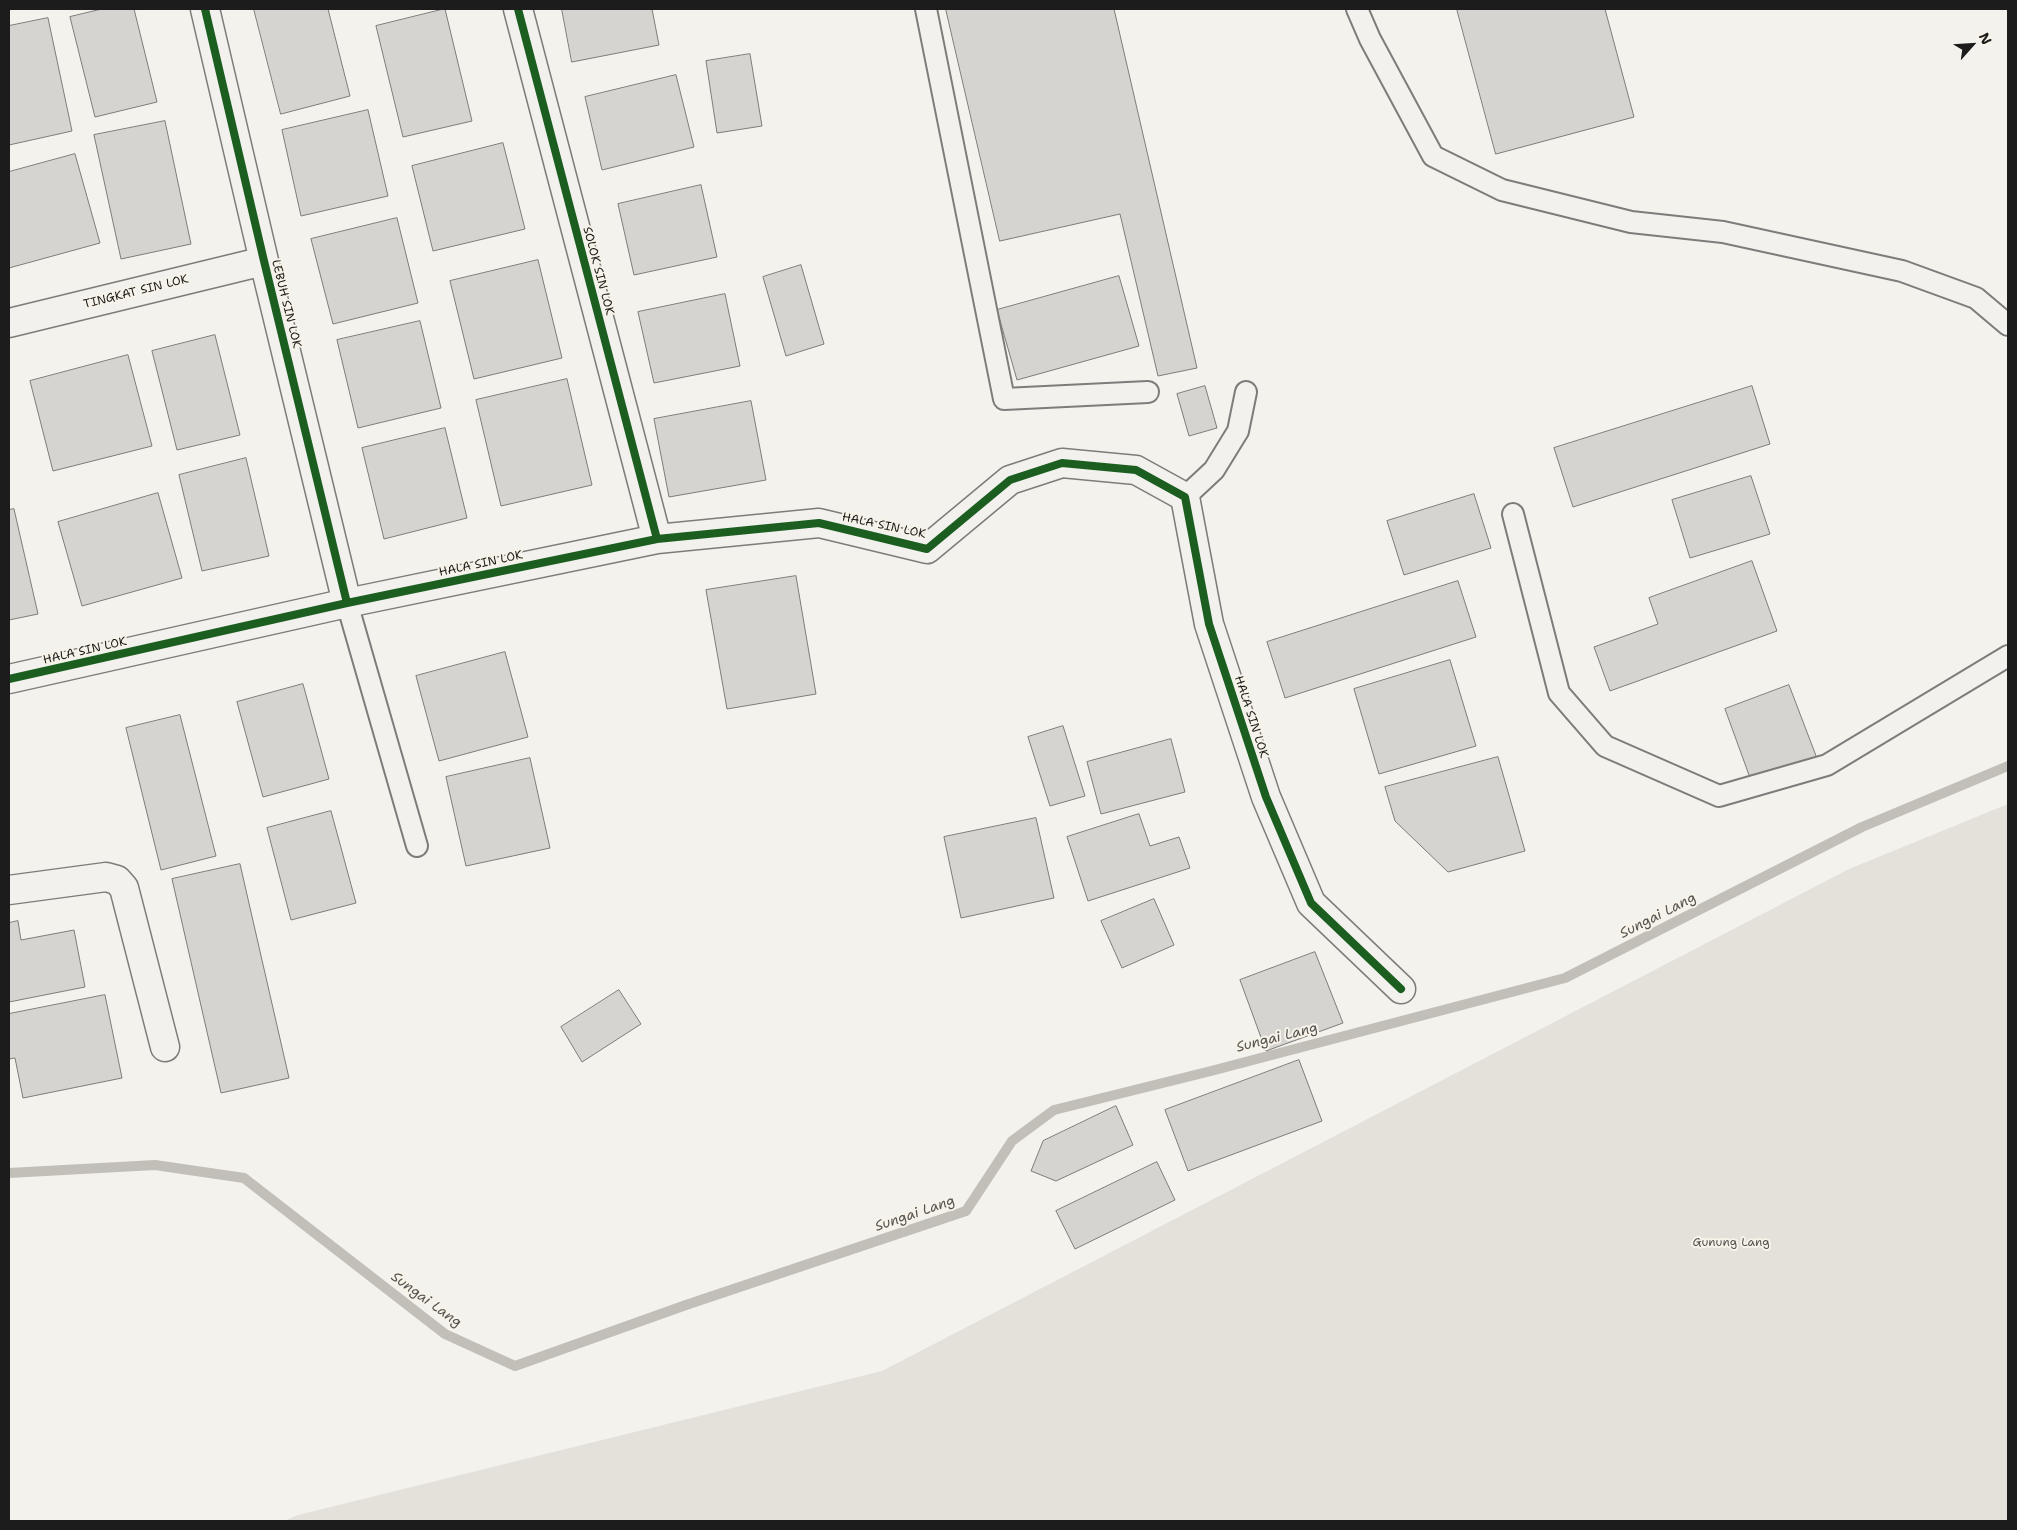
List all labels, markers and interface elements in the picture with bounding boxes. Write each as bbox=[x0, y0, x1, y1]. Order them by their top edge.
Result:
north arrow bbox=[1947, 20, 1997, 70]
text: N bbox=[1975, 29, 1996, 47]
street label: SOLOK SIN LOK bbox=[579, 225, 617, 317]
street label: LEBUH SIN LOK bbox=[268, 258, 304, 350]
street label: TINGKAT SIN LOK bbox=[82, 272, 190, 312]
street label: HALA SIN LOK bbox=[841, 510, 927, 542]
street label: HALA SIN LOK bbox=[438, 548, 524, 580]
street label: HALA SIN LOK bbox=[42, 634, 128, 668]
street label: HALA SIN LOK bbox=[1231, 674, 1271, 760]
water label: Sungai Lang bbox=[1617, 890, 1699, 942]
water label: Sungai Lang bbox=[1235, 1020, 1319, 1056]
water label: Sungai Lang bbox=[873, 1192, 957, 1236]
park label: Gunung Lang bbox=[1692, 1236, 1770, 1250]
water label: Sungai Lang bbox=[387, 1269, 465, 1331]

